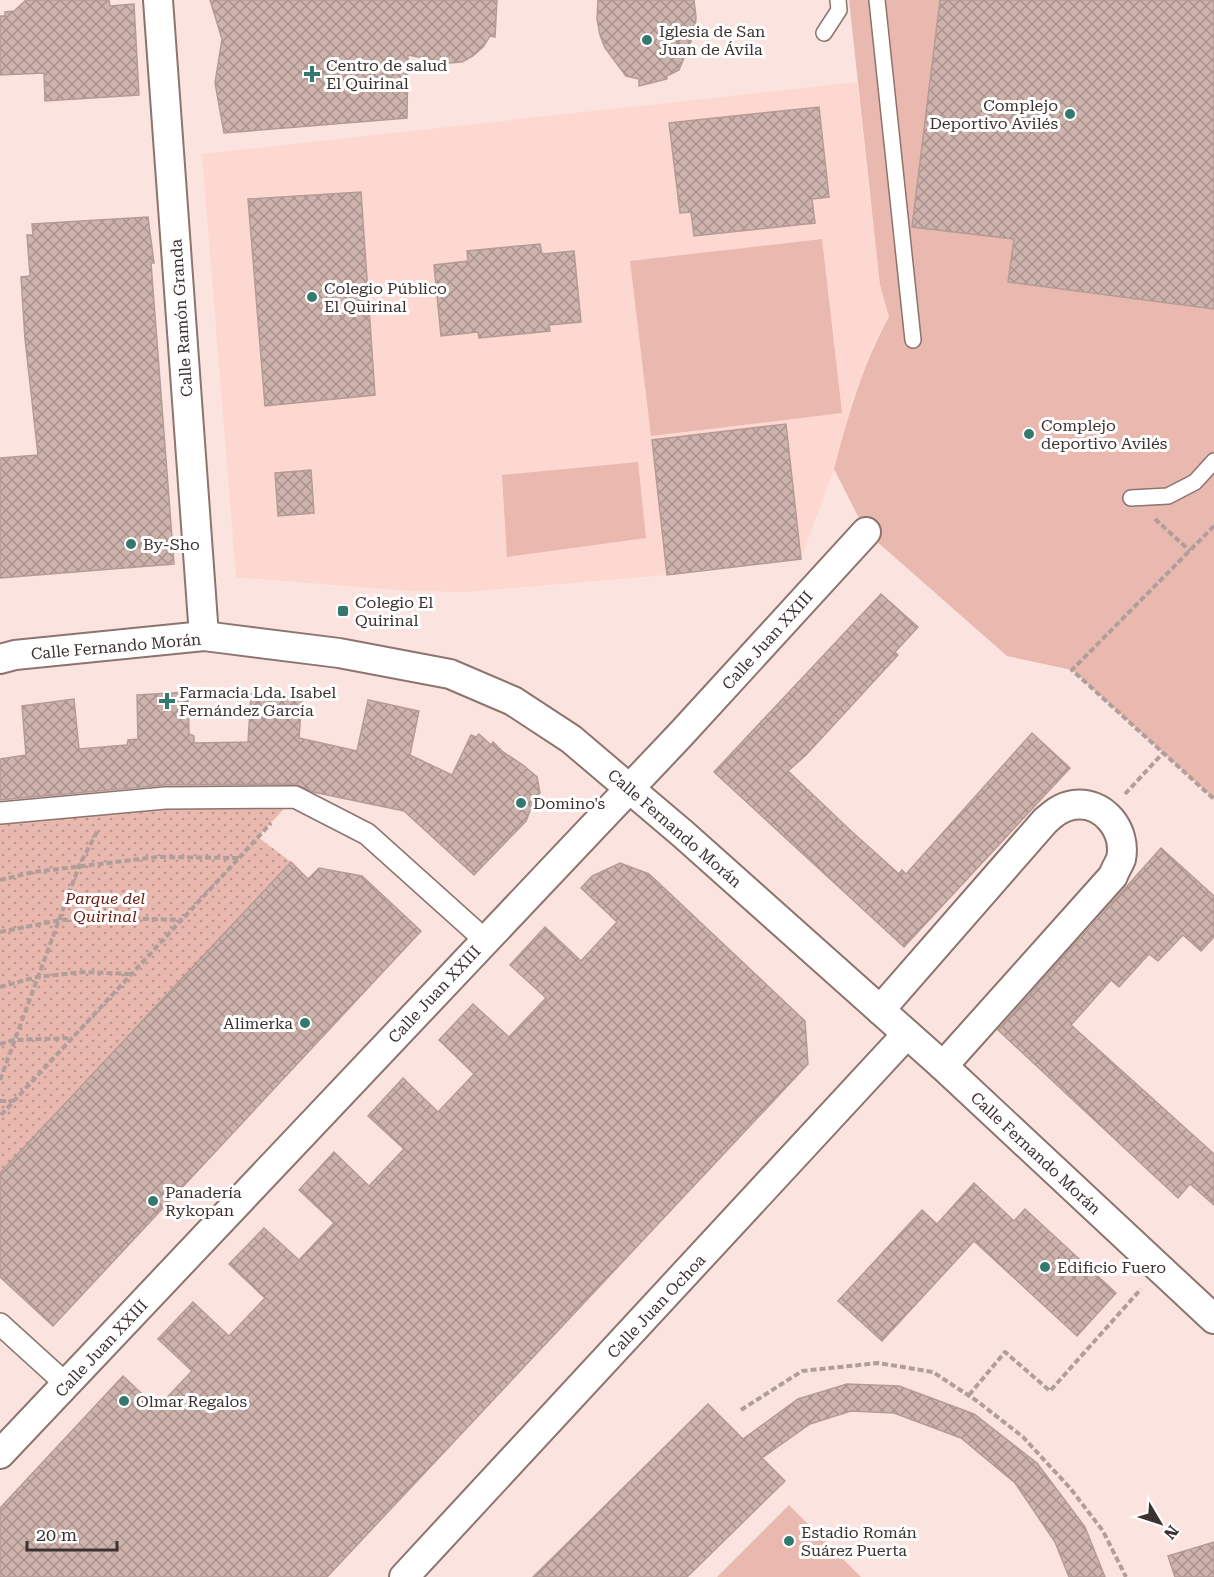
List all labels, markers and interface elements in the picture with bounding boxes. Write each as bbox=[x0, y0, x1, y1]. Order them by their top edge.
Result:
place label: Iglesia de San Juan de Ávila bbox=[659, 22, 765, 59]
marker: Iglesia de San Juan de Ávila bbox=[640, 33, 654, 47]
place label: Centro de salud El Quirinal bbox=[326, 56, 447, 93]
marker: Centro de salud El Quirinal bbox=[303, 65, 321, 83]
place label: Complejo Deportivo Avilés bbox=[929, 96, 1058, 133]
marker: Complejo Deportivo Avilés bbox=[1063, 107, 1077, 121]
street label: Calle Ramón Granda bbox=[166, 238, 196, 398]
place label: Colegio Público El Quirinal bbox=[324, 279, 447, 316]
marker: Colegio Público El Quirinal bbox=[305, 290, 319, 304]
place label: Complejo deportivo Avilés bbox=[1041, 416, 1168, 453]
marker: Complejo deportivo Avilés bbox=[1022, 427, 1036, 441]
place label: By-Sho bbox=[143, 535, 200, 554]
marker: By-Sho bbox=[124, 537, 138, 551]
street label: Calle Juan XXIII bbox=[718, 587, 817, 694]
place label: Colegio El Quirinal bbox=[355, 593, 433, 630]
marker: Colegio El Quirinal bbox=[336, 604, 350, 618]
street label: Calle Fernando Morán bbox=[30, 630, 202, 663]
place label: Farmacia Lda. Isabel Fernández García bbox=[179, 683, 336, 720]
marker: Farmacia Lda. Isabel Fernández García bbox=[160, 694, 174, 708]
street label: Calle Fernando Morán bbox=[604, 765, 745, 892]
place label: Domino's bbox=[533, 794, 606, 813]
marker: Domino's bbox=[514, 796, 528, 810]
park label: Parque del Quirinal bbox=[64, 889, 145, 926]
street label: Calle Juan XXIII bbox=[384, 942, 484, 1047]
place label: Alimerka bbox=[223, 1014, 293, 1033]
marker: Alimerka bbox=[298, 1016, 312, 1030]
street label: Calle Fernando Morán bbox=[967, 1088, 1105, 1219]
place label: Panadería Rykopan bbox=[165, 1183, 242, 1220]
marker: Panadería Rykopan bbox=[146, 1194, 160, 1208]
street label: Calle Juan Ochoa bbox=[603, 1250, 710, 1362]
place label: Edificio Fuero bbox=[1057, 1258, 1166, 1277]
marker: Edificio Fuero bbox=[1038, 1260, 1052, 1274]
street label: Calle Juan XXIII bbox=[51, 1296, 151, 1401]
place label: Olmar Regalos bbox=[136, 1392, 247, 1411]
marker: Olmar Regalos bbox=[117, 1394, 131, 1408]
north arrow bbox=[1130, 1493, 1190, 1553]
scale bar bbox=[27, 1514, 117, 1552]
text: N bbox=[1160, 1521, 1183, 1543]
place label: Estadio Román Suárez Puerta bbox=[801, 1523, 917, 1560]
text: 20 m bbox=[36, 1524, 77, 1545]
marker: Estadio Román Suárez Puerta bbox=[782, 1534, 796, 1548]

